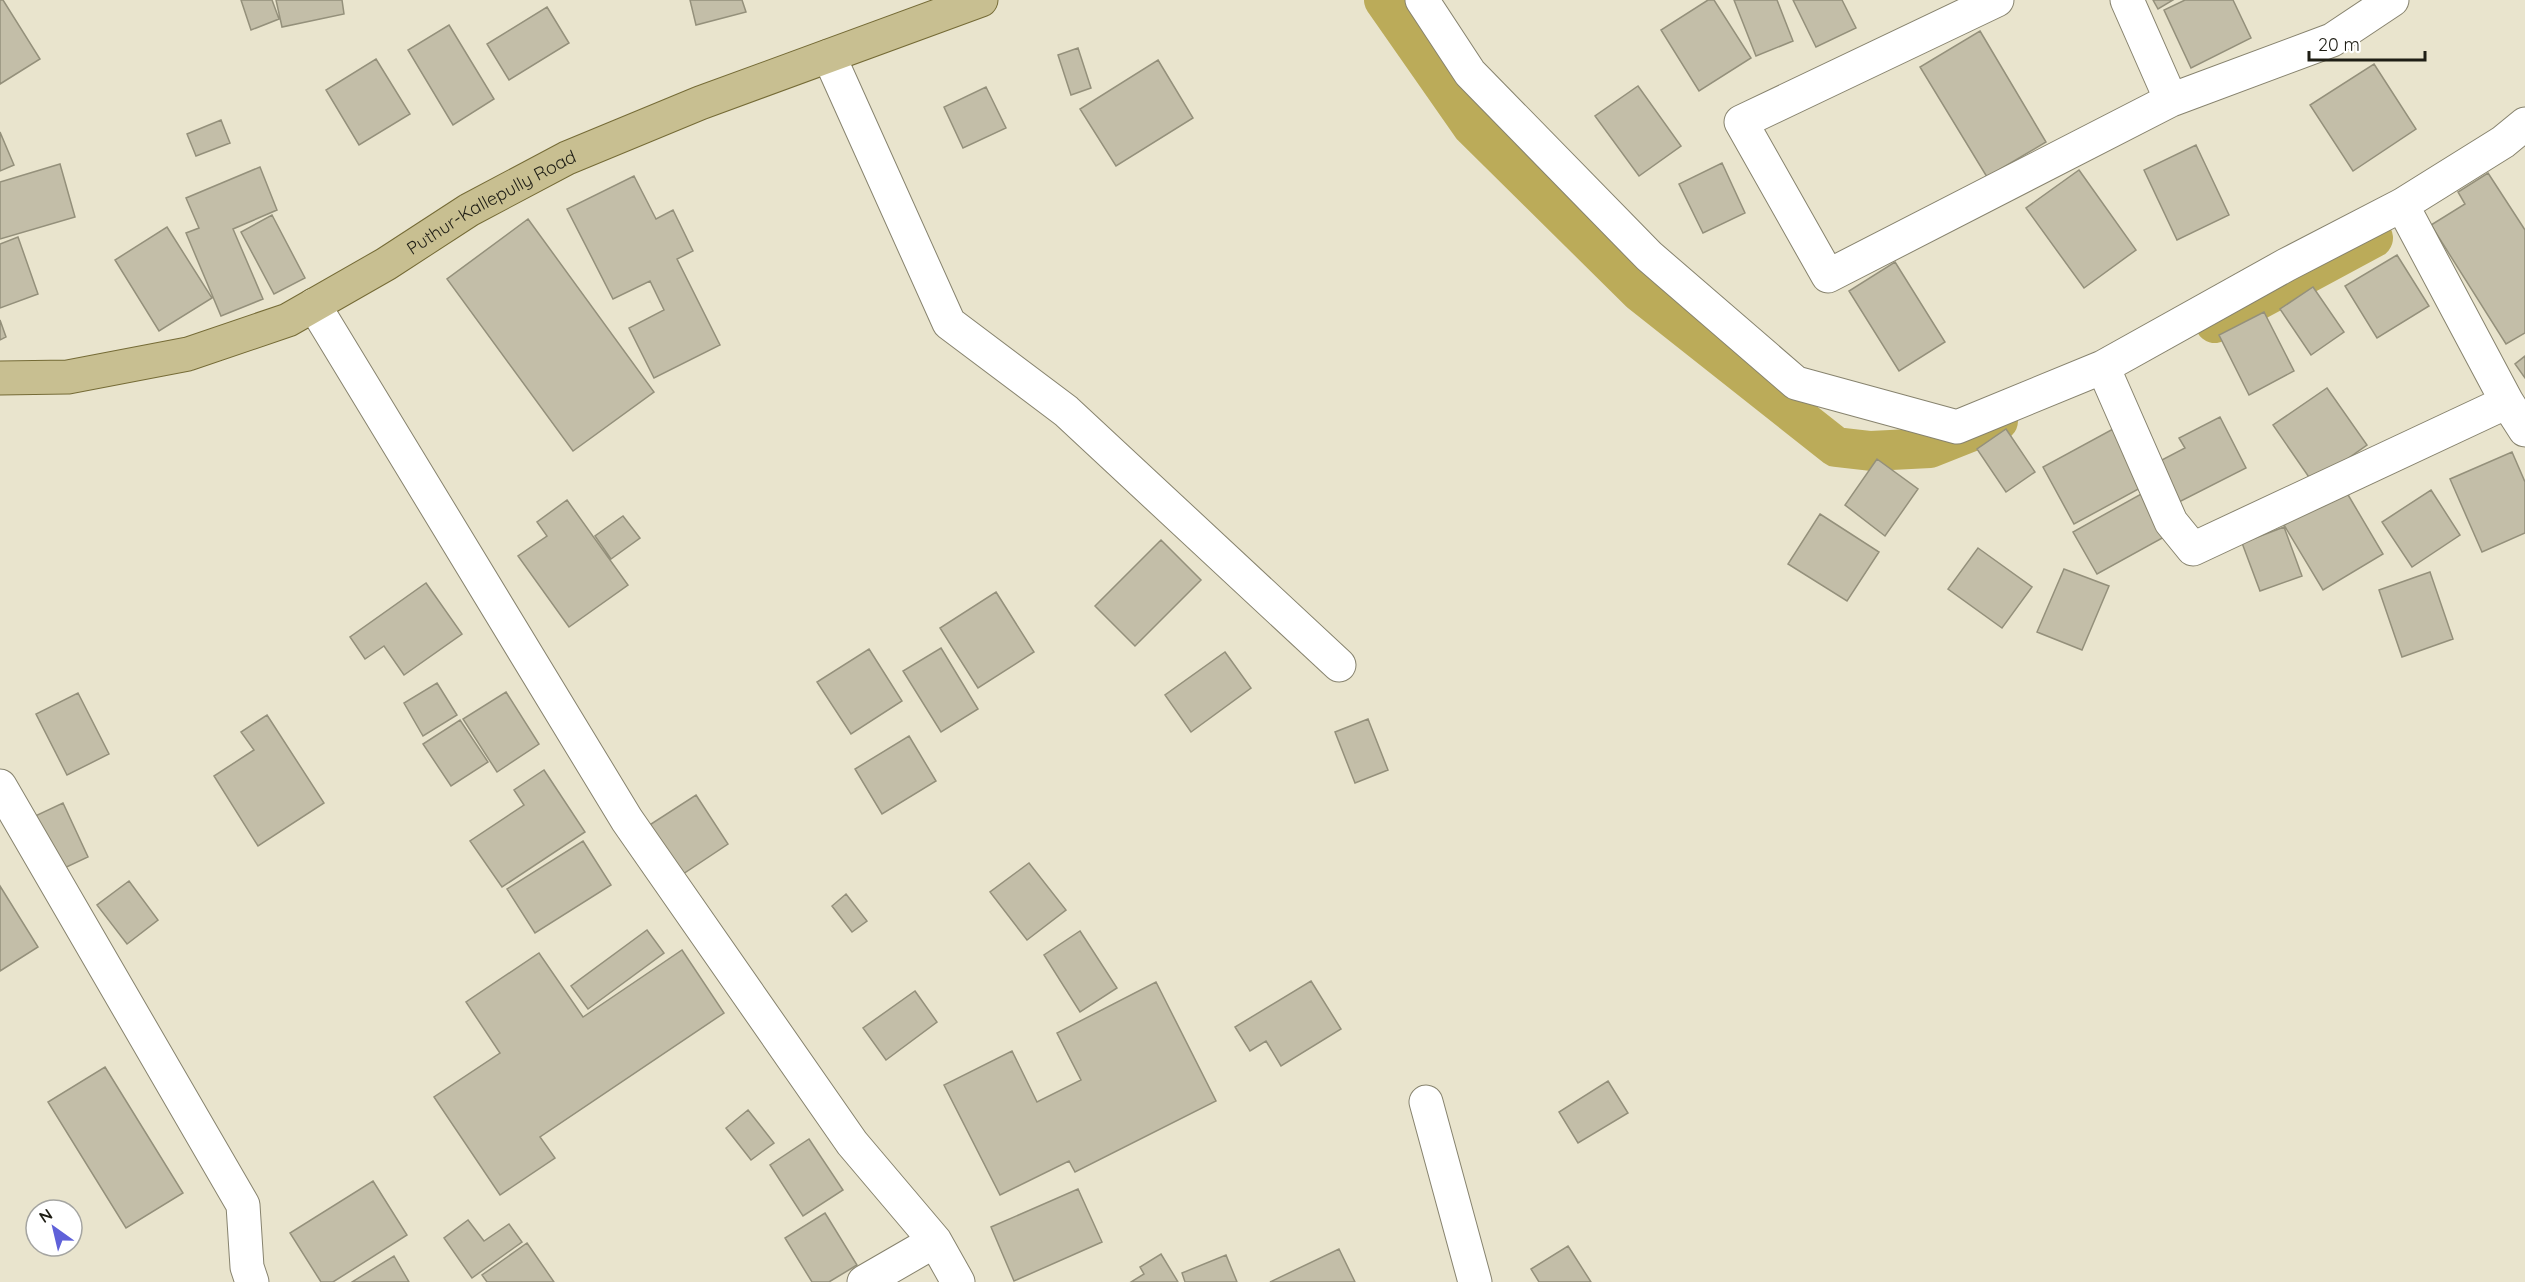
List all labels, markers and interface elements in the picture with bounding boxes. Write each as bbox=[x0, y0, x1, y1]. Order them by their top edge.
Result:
scale bar bbox=[2309, 24, 2424, 62]
text: 20 m bbox=[2318, 33, 2360, 56]
street label: Puthur-Kallepully Road bbox=[402, 144, 579, 259]
north arrow bbox=[24, 1198, 84, 1258]
text: N bbox=[35, 1204, 56, 1227]

